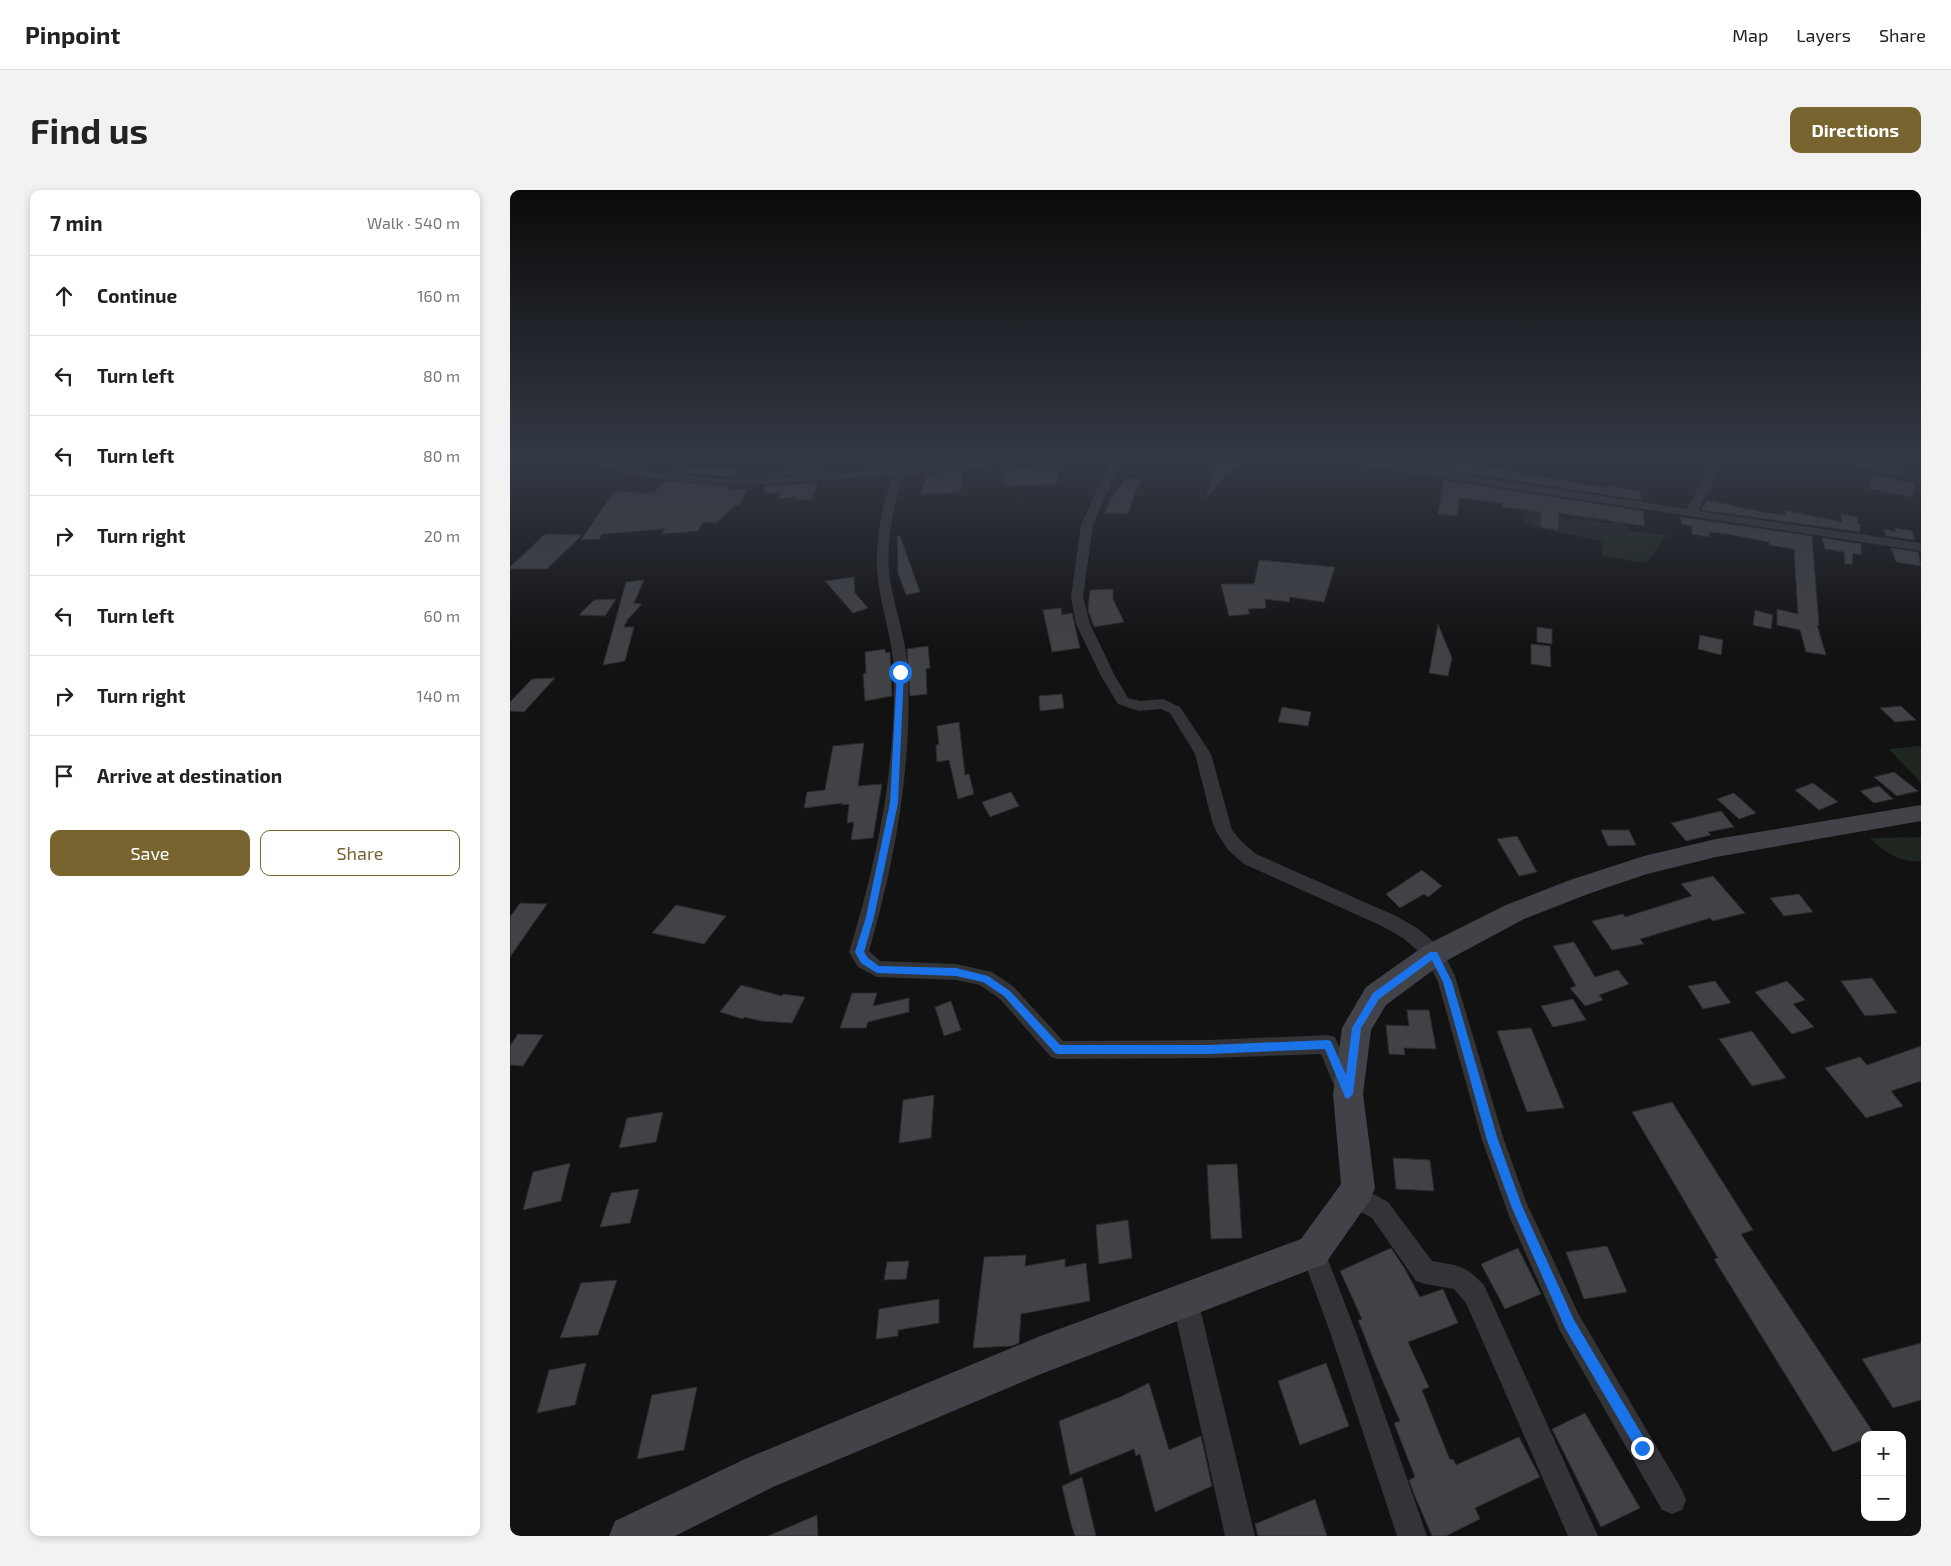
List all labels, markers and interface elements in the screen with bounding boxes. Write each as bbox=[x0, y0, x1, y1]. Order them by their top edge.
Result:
text: Pinpoint bbox=[25, 20, 120, 49]
text: Map bbox=[1732, 24, 1768, 46]
text: Layers bbox=[1796, 24, 1851, 46]
text: Share bbox=[1879, 24, 1926, 46]
button: Directions bbox=[1790, 107, 1921, 153]
text: Find us bbox=[30, 109, 148, 151]
text: 7 min bbox=[50, 210, 103, 235]
text: Walk · 540 m bbox=[367, 213, 460, 232]
icon: ahead bbox=[50, 282, 78, 310]
text: Continue bbox=[97, 284, 177, 307]
text: 160 m bbox=[417, 286, 460, 305]
icon: left bbox=[50, 362, 78, 390]
text: Turn left bbox=[97, 364, 174, 387]
text: 80 m bbox=[423, 366, 460, 385]
icon: left bbox=[50, 442, 78, 470]
text: Turn left bbox=[97, 444, 174, 467]
text: 80 m bbox=[423, 446, 460, 465]
icon: right bbox=[50, 522, 78, 550]
text: Turn right bbox=[97, 524, 185, 547]
text: 20 m bbox=[424, 526, 460, 545]
icon: left bbox=[50, 602, 78, 630]
text: Turn left bbox=[97, 604, 174, 627]
text: 60 m bbox=[424, 606, 460, 625]
route start bbox=[889, 661, 912, 684]
icon: right bbox=[50, 682, 78, 710]
text: Turn right bbox=[97, 684, 185, 707]
text: 140 m bbox=[417, 686, 460, 705]
icon: arrive bbox=[50, 762, 78, 790]
text: Arrive at destination bbox=[97, 764, 282, 787]
button: Save bbox=[50, 830, 250, 876]
button: Share bbox=[260, 830, 460, 876]
map controls bbox=[1861, 1431, 1906, 1521]
button: + bbox=[1861, 1431, 1906, 1476]
route end bbox=[1631, 1437, 1654, 1460]
button: − bbox=[1861, 1476, 1906, 1521]

